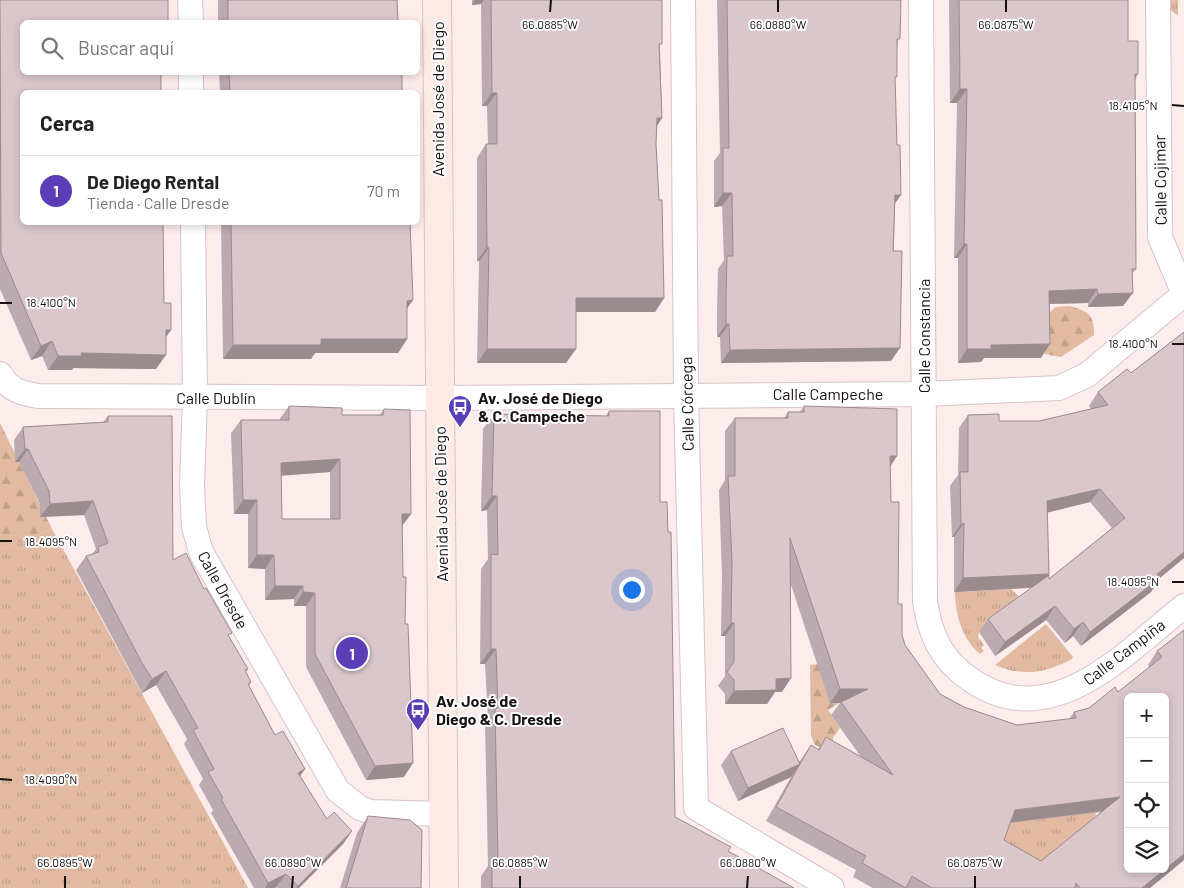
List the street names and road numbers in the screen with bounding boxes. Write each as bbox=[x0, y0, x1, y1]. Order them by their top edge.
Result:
street label: Avenida José de Diego bbox=[428, 21, 447, 177]
street label: Calle Cojimar bbox=[1149, 134, 1170, 225]
street label: Calle Constancia bbox=[914, 279, 933, 393]
street label: Calle Córcega bbox=[676, 357, 697, 451]
street label: Calle Campeche bbox=[773, 384, 883, 403]
street label: Calle Dublín bbox=[176, 388, 256, 407]
street label: Avenida José de Diego bbox=[430, 426, 451, 582]
street label: Calle Dresde bbox=[194, 548, 253, 632]
street label: Calle Campiña bbox=[1079, 615, 1168, 689]

